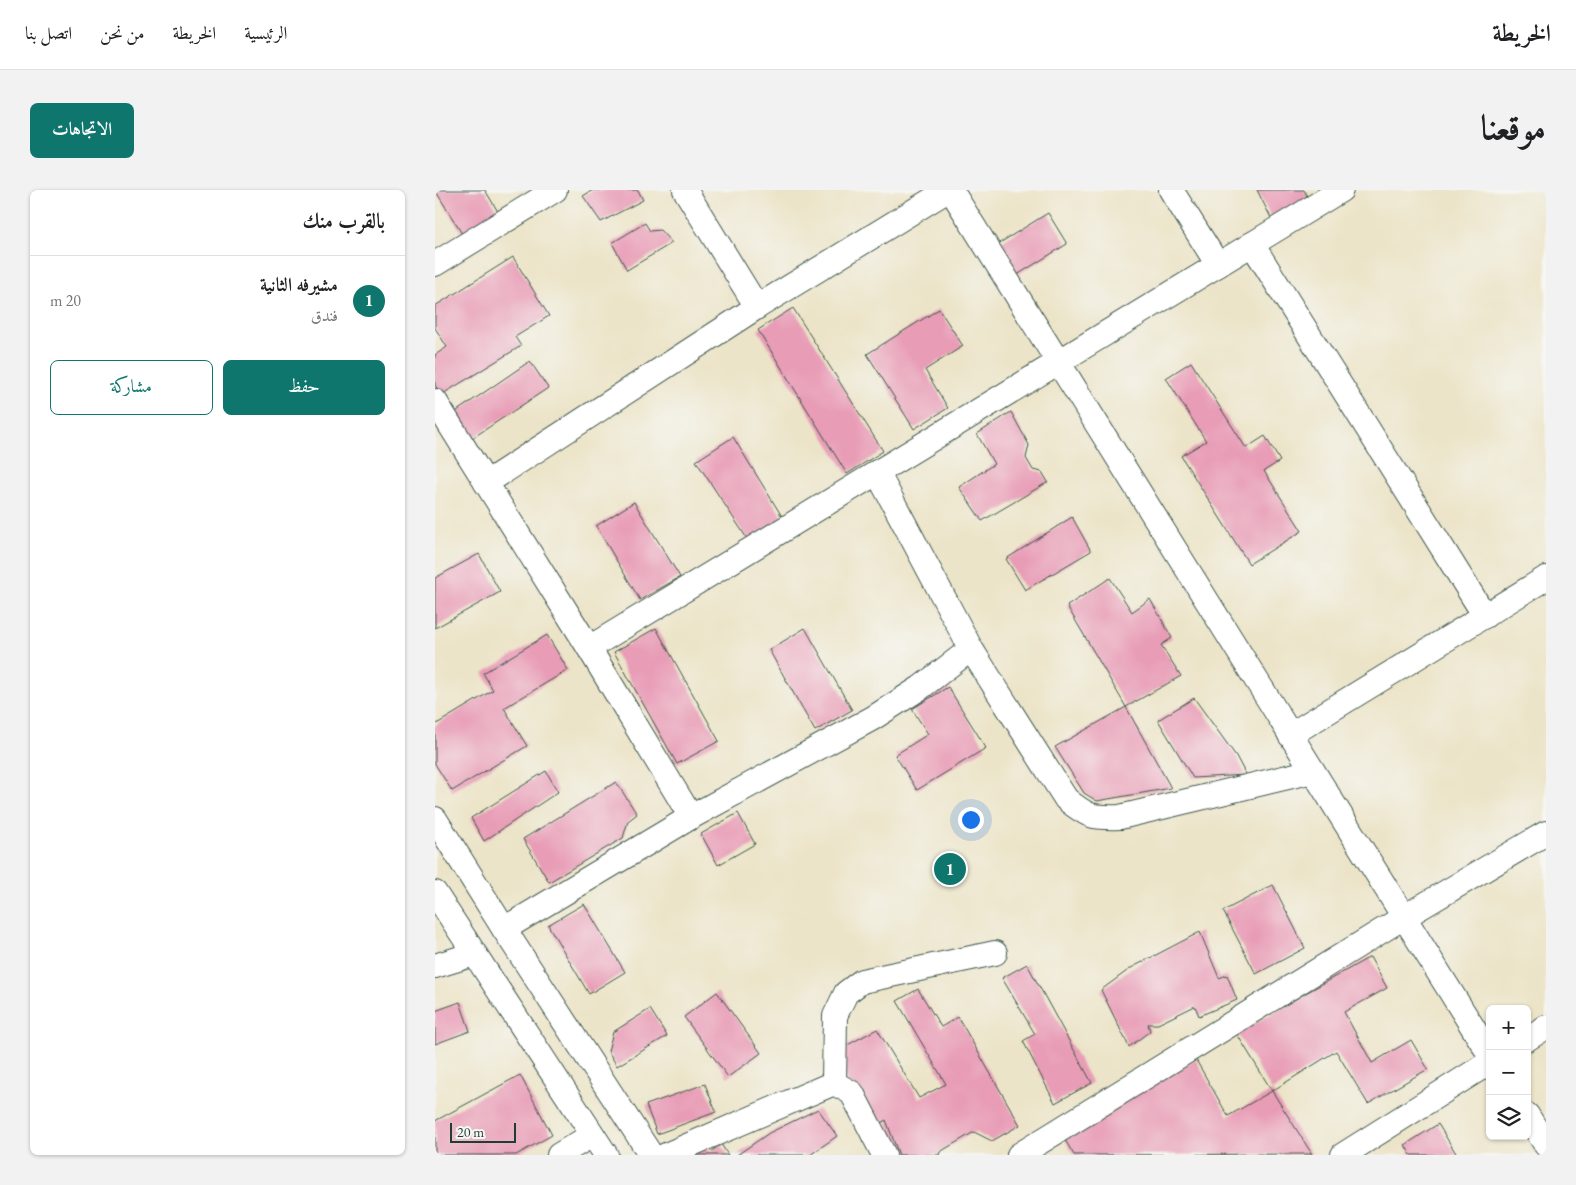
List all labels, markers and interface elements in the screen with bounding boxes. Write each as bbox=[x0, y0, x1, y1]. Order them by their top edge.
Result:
text: الخريطة bbox=[1493, 17, 1551, 48]
text: اتصل بنا bbox=[25, 21, 72, 44]
text: من نحن bbox=[100, 21, 144, 44]
text: الخريطة bbox=[172, 21, 216, 44]
text: الرئيسية bbox=[244, 21, 287, 44]
button: الاتجاهات bbox=[30, 103, 134, 158]
text: موقعنا bbox=[1481, 104, 1546, 149]
text: بالقرب منك bbox=[302, 207, 385, 234]
text: مشيرفه الثانية bbox=[260, 272, 338, 297]
text: 20 m bbox=[50, 290, 81, 311]
text: 1 bbox=[365, 290, 373, 311]
text: فندق bbox=[311, 305, 338, 326]
button: مشاركة bbox=[50, 360, 213, 415]
button: حفظ bbox=[223, 360, 385, 415]
your location bbox=[958, 807, 984, 833]
pin: 1 bbox=[934, 850, 966, 888]
map controls bbox=[1486, 1005, 1531, 1140]
button: + bbox=[1486, 1005, 1531, 1050]
button: − bbox=[1486, 1050, 1531, 1095]
button: layers bbox=[1486, 1095, 1531, 1140]
scale bar bbox=[450, 1120, 516, 1143]
text: 20 m bbox=[457, 1123, 484, 1141]

